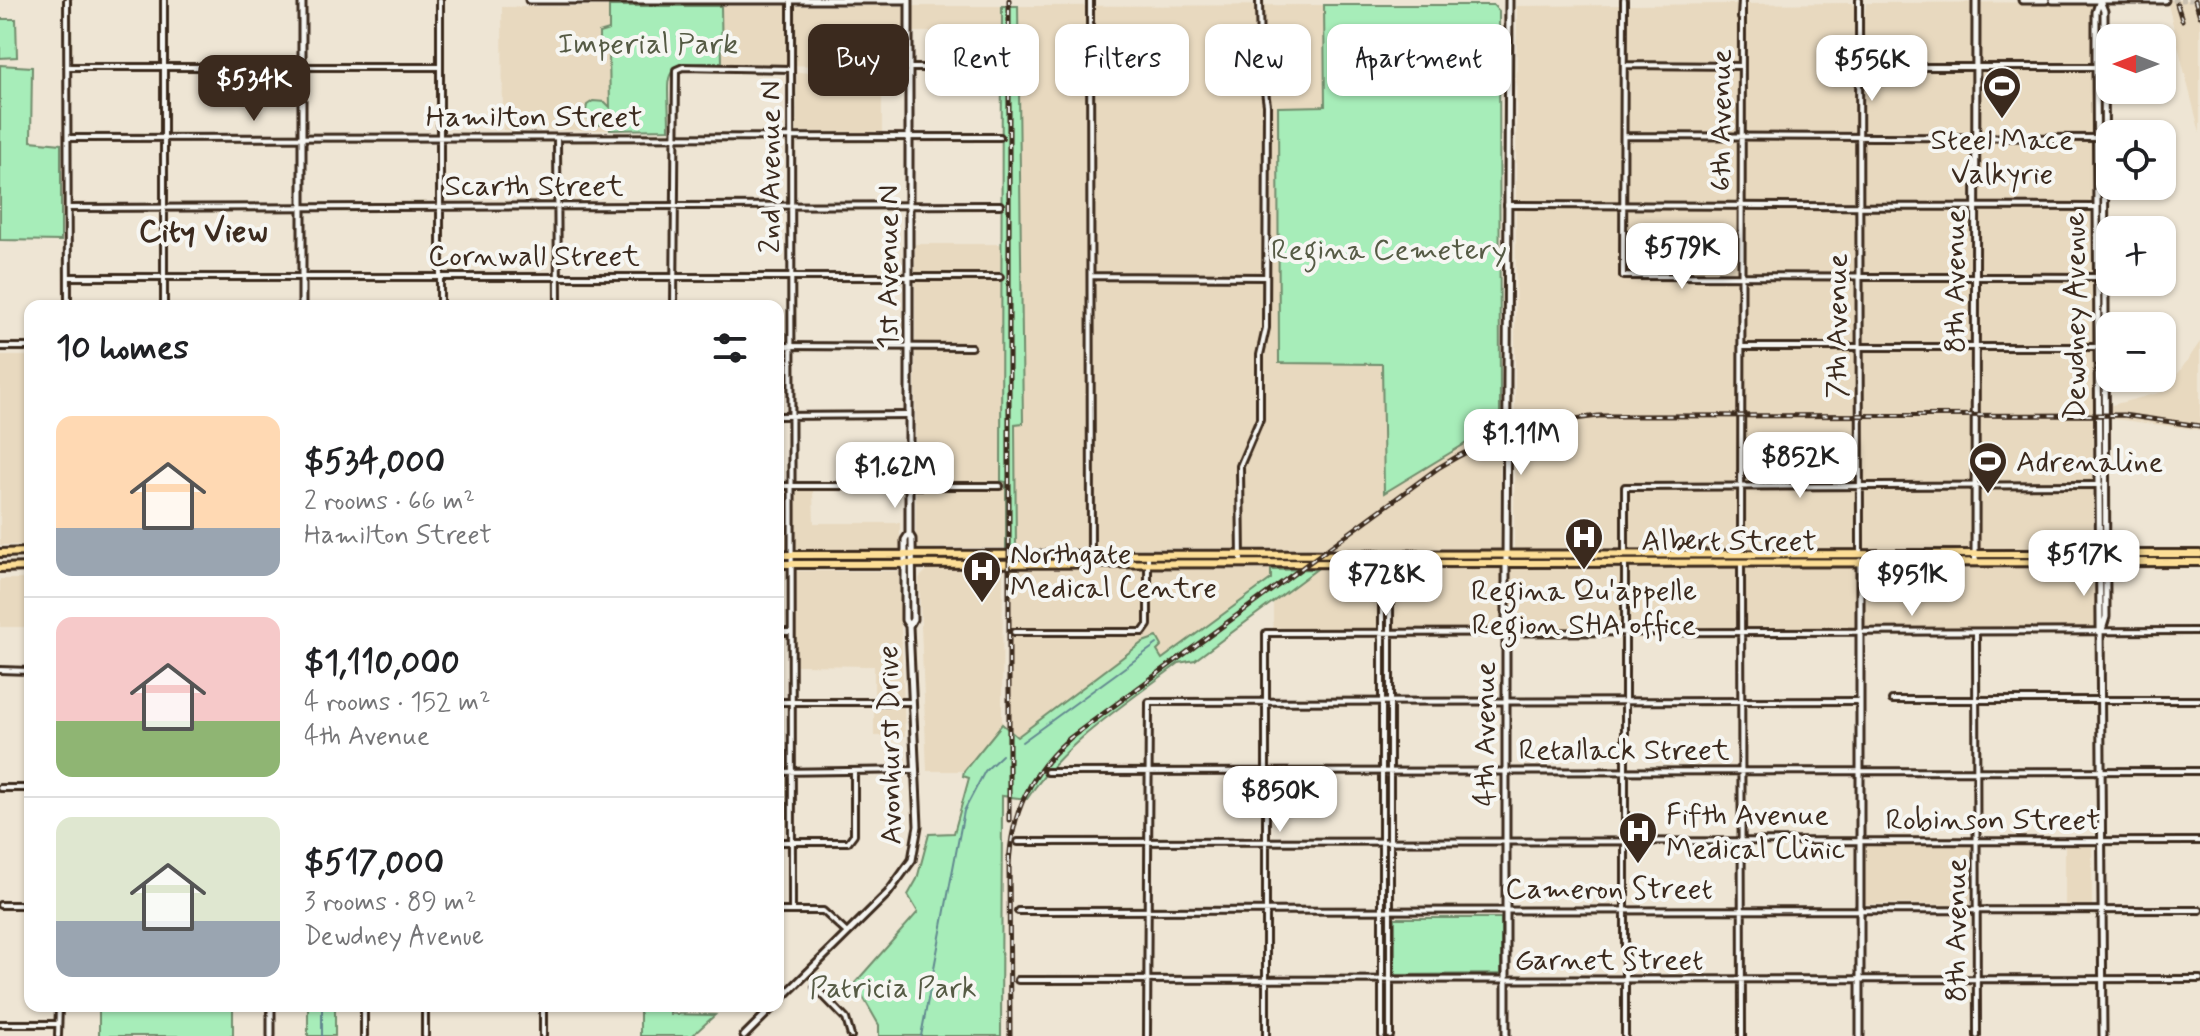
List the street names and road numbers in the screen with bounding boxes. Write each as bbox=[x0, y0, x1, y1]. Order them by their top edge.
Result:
street label: 6th Avenue bbox=[1702, 49, 1741, 191]
street label: 2nd Avenue N bbox=[751, 80, 790, 254]
street label: Hamilton Street bbox=[426, 98, 642, 137]
street label: Scarth Street bbox=[444, 167, 624, 206]
street label: 1st Avenue N bbox=[869, 185, 908, 349]
street label: 8th Avenue bbox=[1936, 209, 1975, 353]
street label: Dewdney Avenue bbox=[2056, 212, 2095, 420]
street label: Cornwall Street bbox=[428, 237, 640, 276]
street label: 7th Avenue bbox=[1818, 253, 1857, 399]
street label: Albert Street bbox=[1641, 522, 1817, 561]
street label: Avonhurst Drive bbox=[869, 645, 912, 845]
street label: 4th Avenue bbox=[1466, 662, 1505, 806]
street label: Retallack Street bbox=[1518, 731, 1730, 770]
street label: Robinson Street bbox=[1885, 801, 2101, 840]
street label: 8th Avenue bbox=[1937, 858, 1976, 1002]
street label: Cameron Street bbox=[1505, 870, 1713, 909]
street label: Garnet Street bbox=[1514, 941, 1704, 980]

